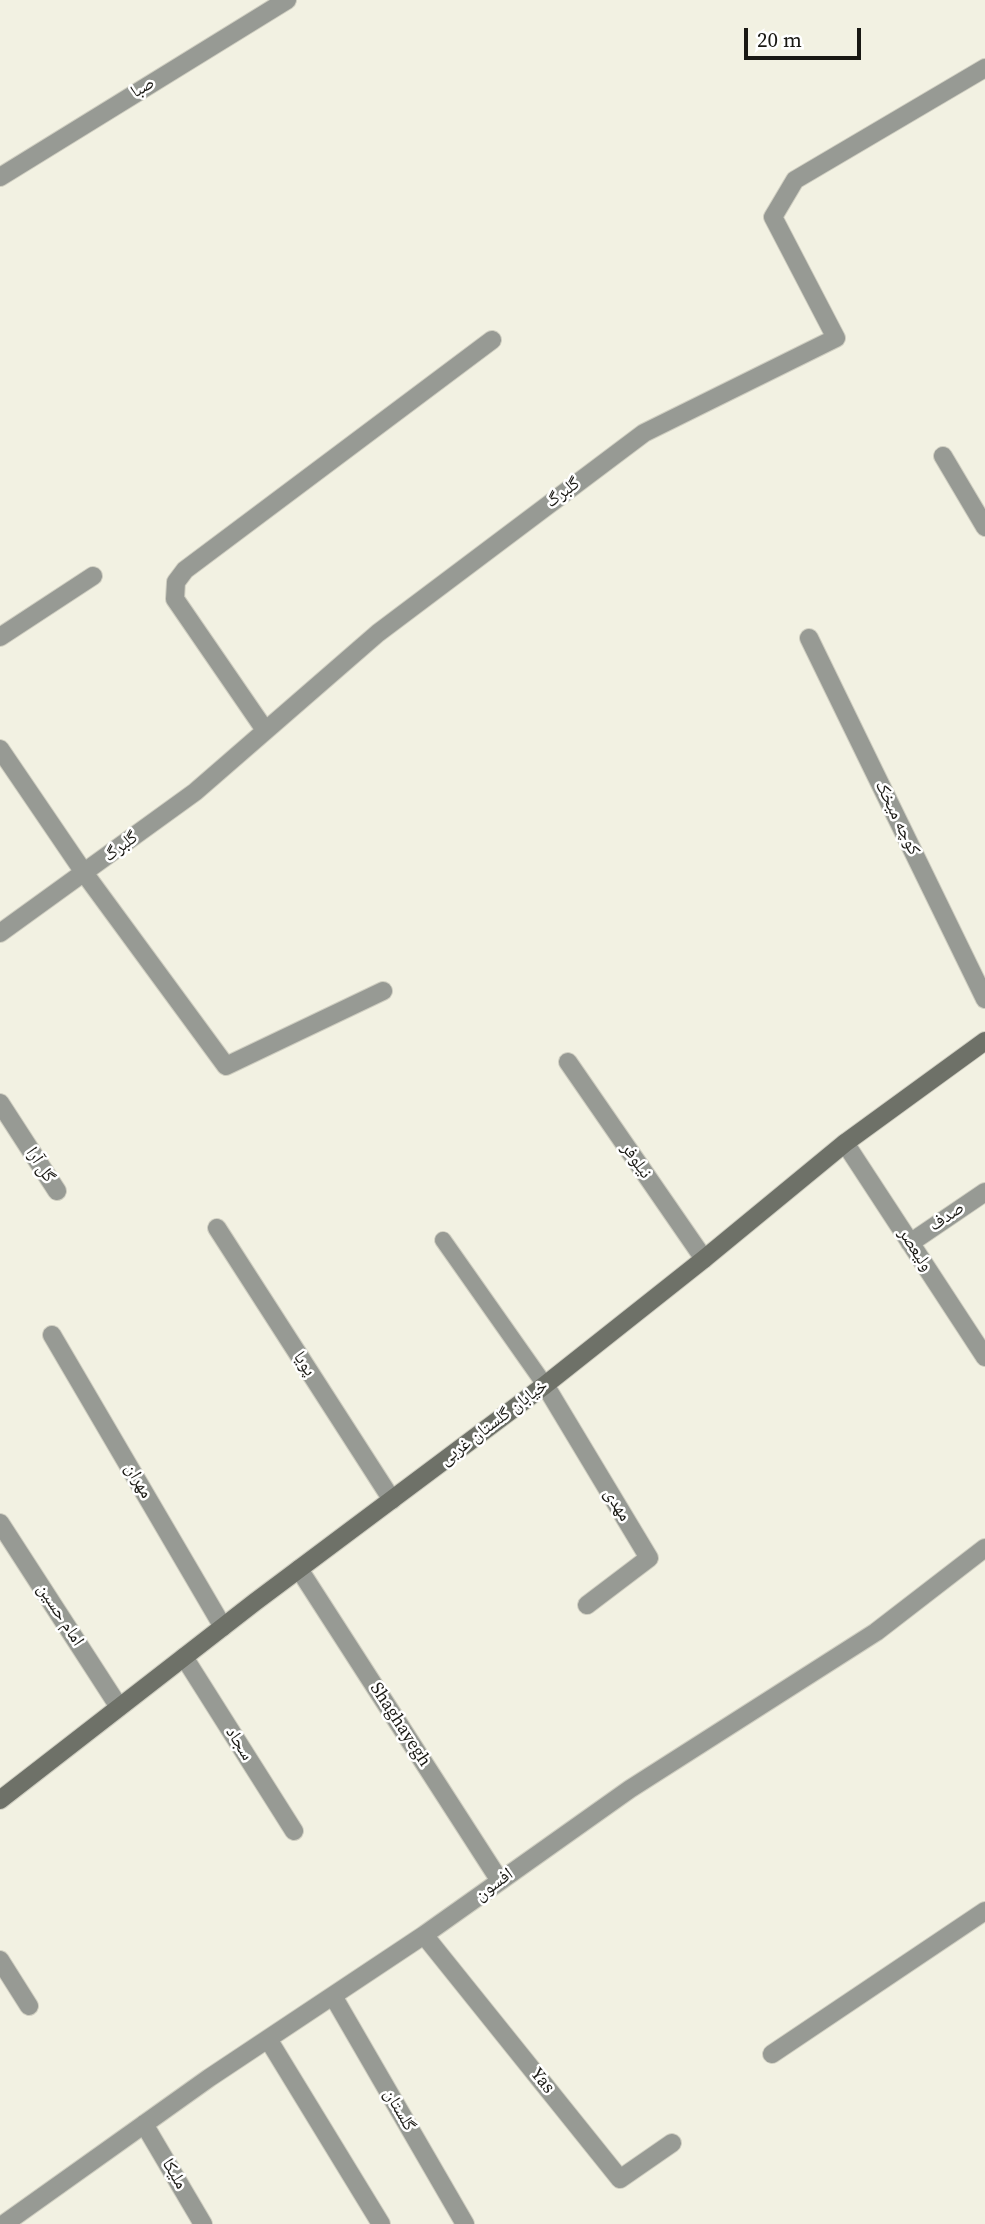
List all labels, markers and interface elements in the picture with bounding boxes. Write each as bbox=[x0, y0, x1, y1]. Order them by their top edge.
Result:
scale bar bbox=[747, 14, 864, 58]
text: 20 m bbox=[757, 25, 802, 54]
street label: صبا bbox=[127, 73, 159, 103]
street label: گلبرگ bbox=[542, 473, 584, 513]
street label: کوچه میخک bbox=[870, 777, 924, 859]
street label: گلبرگ bbox=[100, 827, 142, 867]
street label: نیلوفر bbox=[616, 1139, 656, 1183]
street label: گل آرا bbox=[21, 1143, 59, 1187]
street label: صدف bbox=[925, 1197, 969, 1237]
street label: ولیعصر bbox=[893, 1224, 937, 1276]
street label: پویا bbox=[288, 1347, 320, 1381]
street label: خیابان گلستان غربی bbox=[436, 1375, 552, 1471]
street label: مهران bbox=[119, 1460, 157, 1502]
street label: مهدی bbox=[599, 1485, 635, 1525]
street label: امام حسین bbox=[32, 1580, 88, 1650]
street label: Shaghayegh bbox=[365, 1679, 435, 1771]
street label: سجاد bbox=[220, 1723, 258, 1765]
street label: افسون bbox=[470, 1864, 518, 1906]
street label: Yas bbox=[525, 2064, 559, 2098]
street label: گلستان bbox=[378, 2085, 420, 2135]
street label: ملیکا bbox=[157, 2155, 191, 2193]

